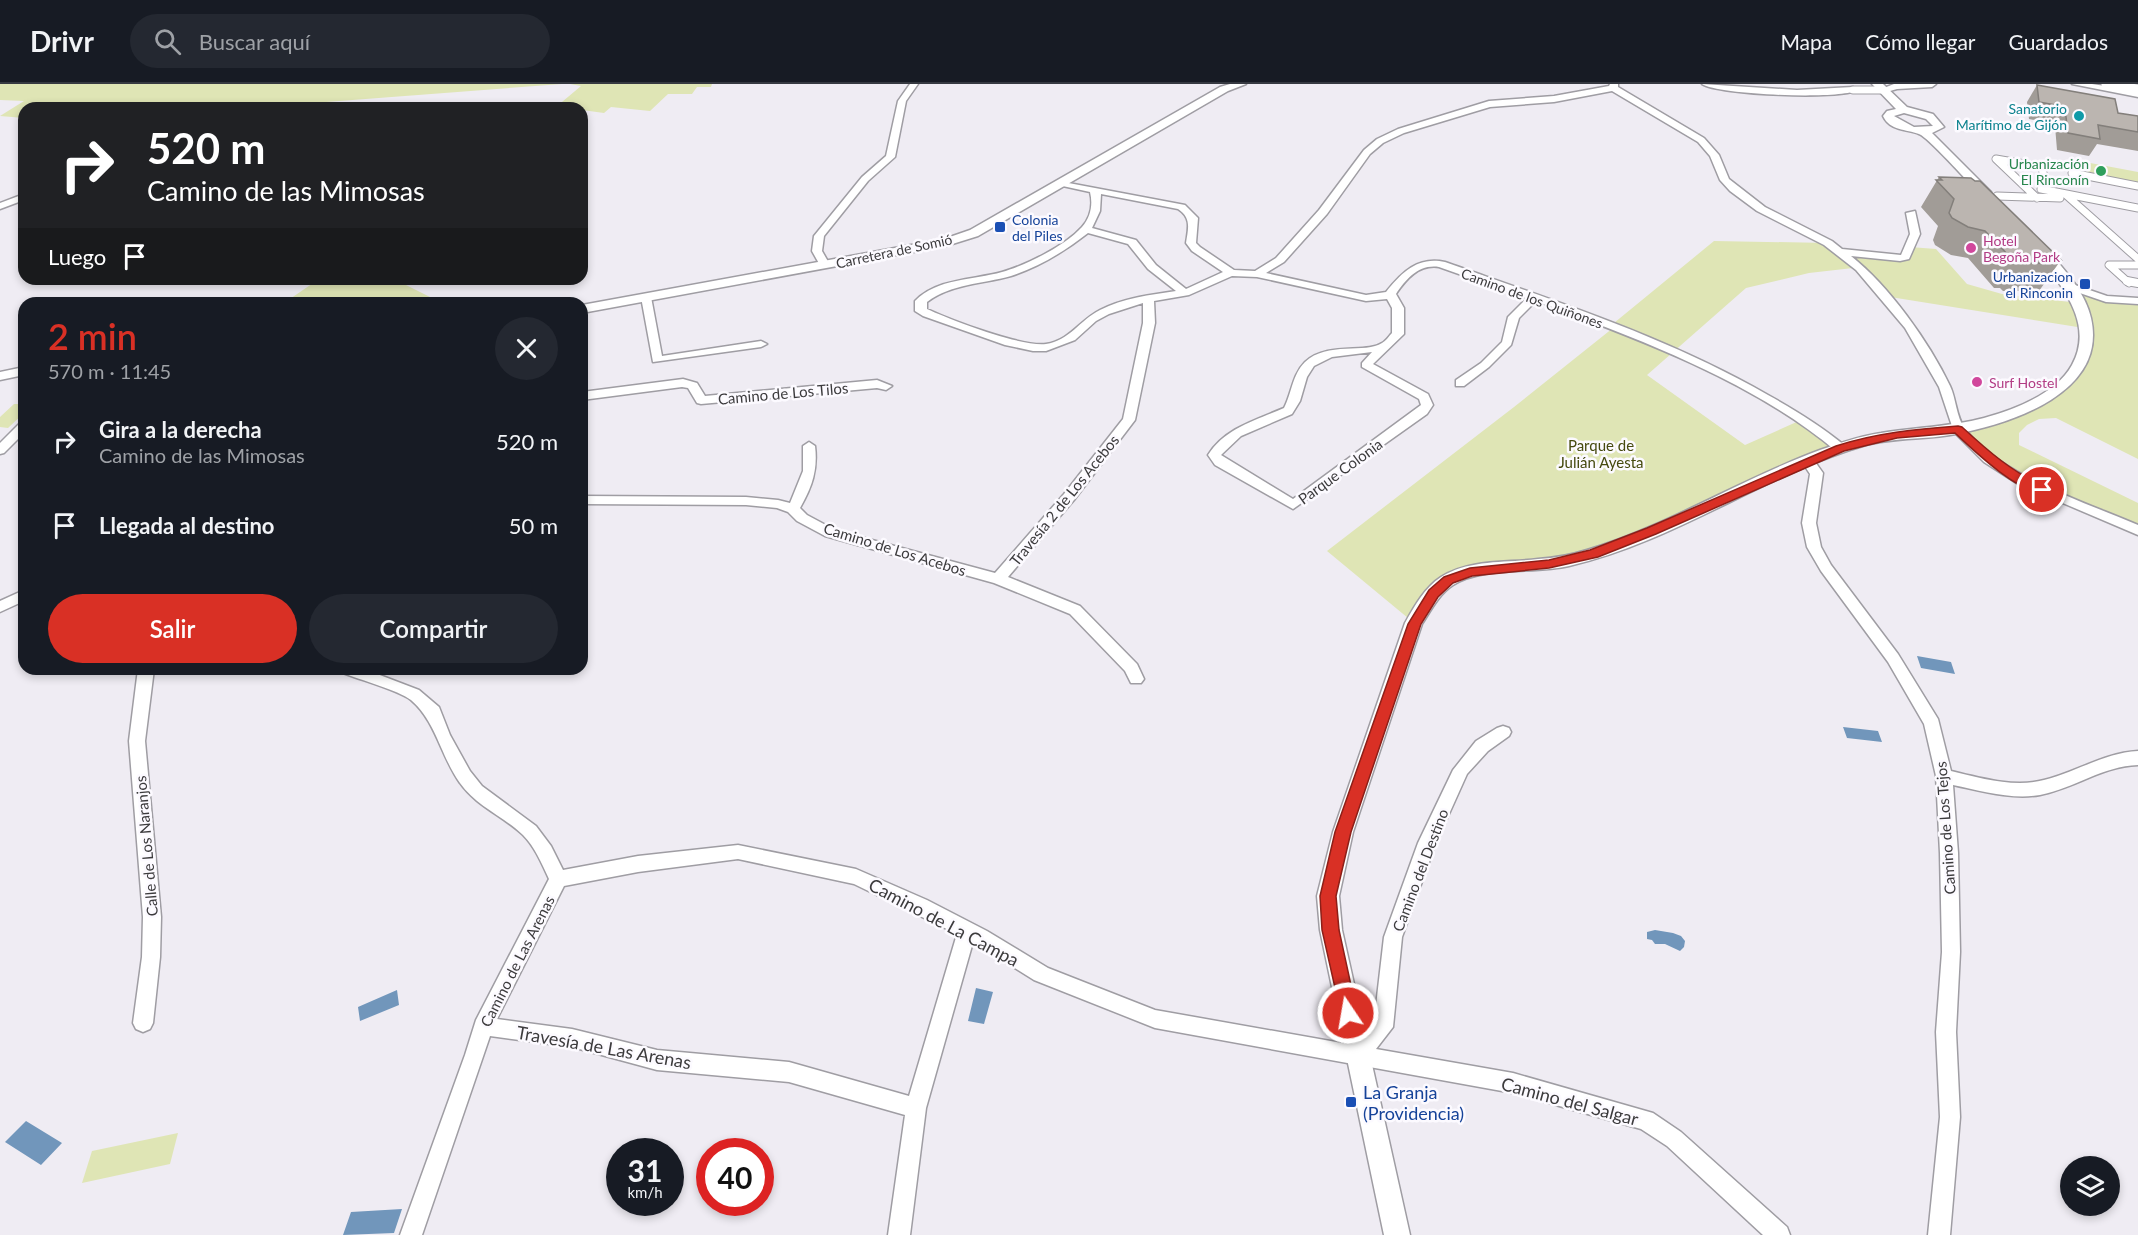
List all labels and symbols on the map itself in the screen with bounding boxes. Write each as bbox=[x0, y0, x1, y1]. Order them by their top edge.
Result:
place label: Sanatorio Marítimo de Gijón bbox=[1956, 100, 2067, 133]
marker: Sanatorio Marítimo de Gijón bbox=[2072, 109, 2086, 123]
place label: Urbanización El Rinconín bbox=[2009, 155, 2089, 188]
marker: Urbanización El Rinconín bbox=[2094, 164, 2108, 178]
place label: Colonia del Piles bbox=[1012, 211, 1063, 244]
marker: Colonia del Piles bbox=[993, 220, 1007, 234]
street label: Carretera de Somió bbox=[834, 230, 954, 272]
place label: Hotel Begoña Park bbox=[1983, 232, 2061, 265]
marker: Hotel Begoña Park bbox=[1964, 241, 1978, 255]
street label: Camino de los Quiñones bbox=[1459, 264, 1605, 332]
place label: Urbanizacion el Rinconin bbox=[1993, 268, 2073, 301]
marker: Urbanizacion el Rinconin bbox=[2078, 277, 2092, 291]
place label: Surf Hostel bbox=[1989, 374, 2058, 391]
marker: Surf Hostel bbox=[1970, 375, 1984, 389]
street label: Camino de Los Tilos bbox=[717, 378, 849, 408]
street label: Travesía 2 de Los Acebos bbox=[1006, 431, 1122, 569]
street label: Parque Colonia bbox=[1294, 434, 1386, 508]
park label: Parque de Julián Ayesta bbox=[1558, 436, 1644, 471]
pin bbox=[2016, 464, 2067, 515]
street label: Camino de Los Acebos bbox=[822, 519, 968, 579]
street label: Camino de Los Tejos bbox=[1931, 761, 1959, 895]
street label: Calle de Los Naranjos bbox=[131, 775, 161, 917]
street label: Camino del Destino bbox=[1388, 806, 1452, 934]
street label: Camino de La Campa bbox=[865, 873, 1023, 971]
street label: Camino de Las Arenas bbox=[476, 892, 558, 1030]
position arrow bbox=[1316, 981, 1380, 1045]
street label: Travesía de Las Arenas bbox=[515, 1021, 693, 1073]
street label: Camino del Salgar bbox=[1499, 1072, 1641, 1130]
place label: La Granja (Providencia) bbox=[1363, 1081, 1464, 1124]
marker: La Granja (Providencia) bbox=[1344, 1095, 1358, 1109]
speed limit sign: 40 bbox=[696, 1138, 774, 1216]

